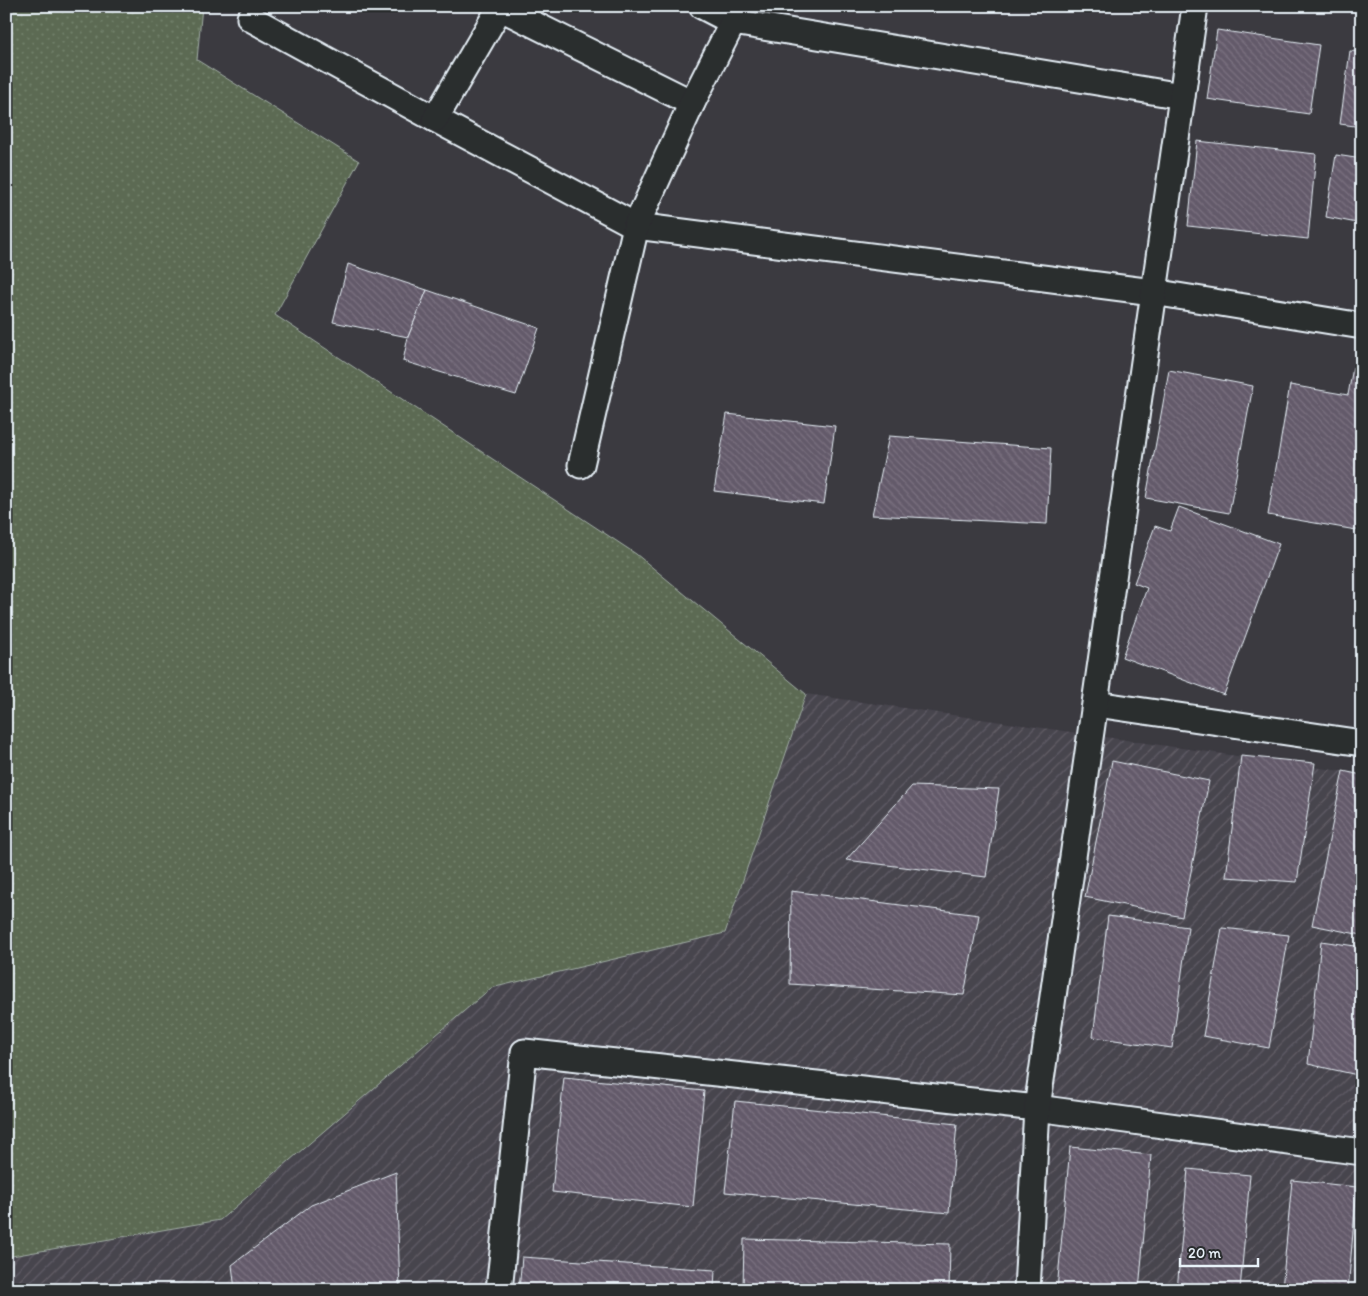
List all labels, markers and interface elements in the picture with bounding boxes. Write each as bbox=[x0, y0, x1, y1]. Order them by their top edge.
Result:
scale bar bbox=[1180, 1236, 1258, 1268]
text: 20 m bbox=[1188, 1244, 1222, 1262]

